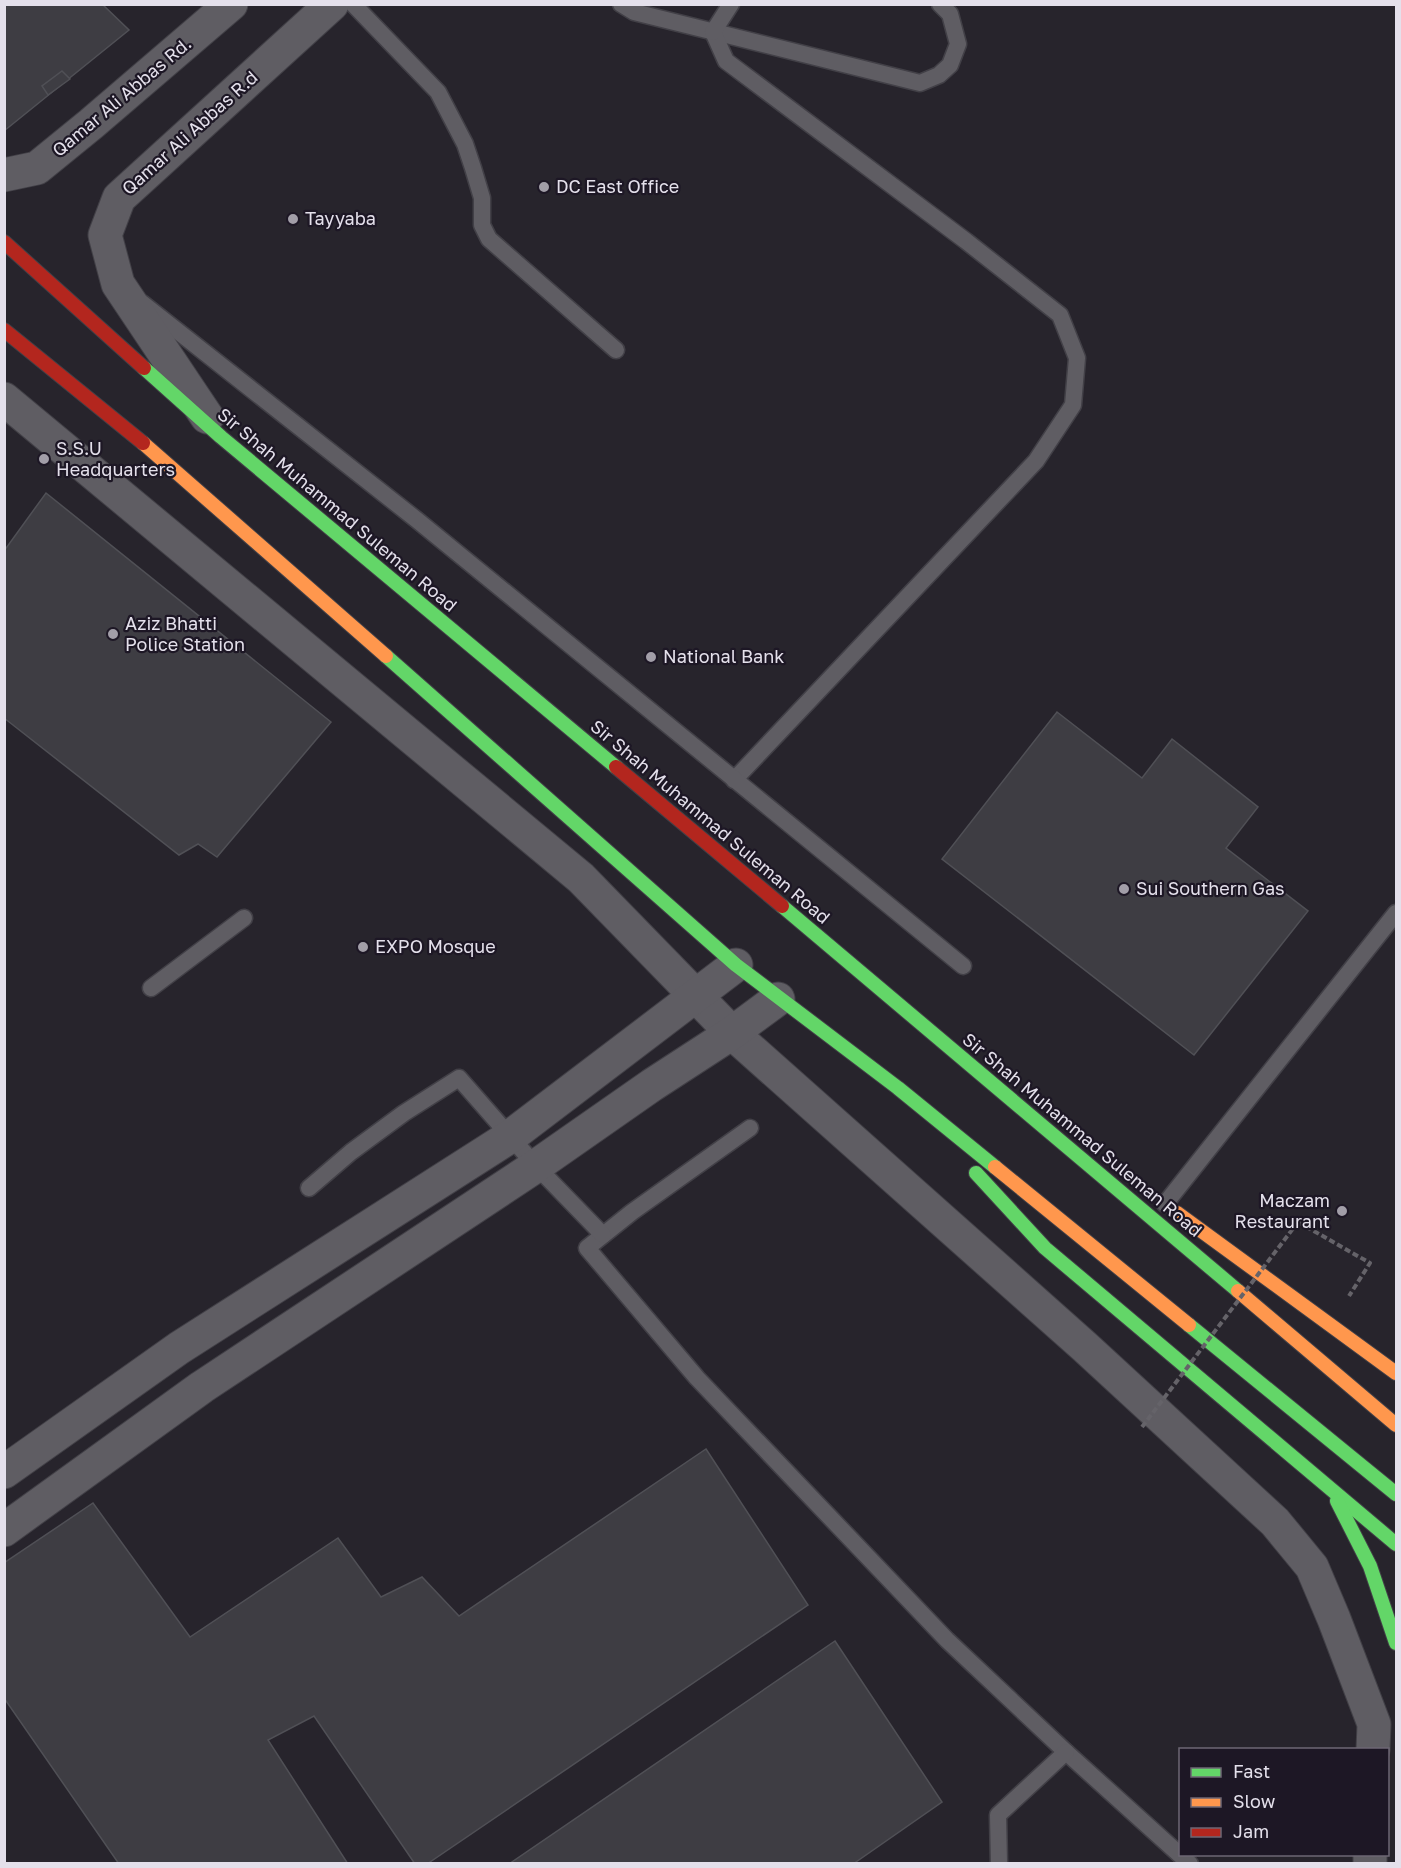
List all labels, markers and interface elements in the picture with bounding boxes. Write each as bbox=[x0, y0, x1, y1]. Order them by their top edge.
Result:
street label: Qamar Ali Abbas Rd. bbox=[47, 32, 195, 161]
street label: Qamar Ali Abbas R.d bbox=[117, 66, 262, 199]
place label: DC East Office bbox=[556, 175, 679, 197]
marker: DC East Office bbox=[537, 180, 551, 194]
place label: Tayyaba bbox=[305, 207, 376, 229]
marker: Tayyaba bbox=[286, 212, 300, 226]
street label: Sir Shah Muhammad Suleman Road bbox=[214, 403, 462, 616]
place label: S.S.U Headquarters bbox=[56, 437, 175, 480]
marker: S.S.U Headquarters bbox=[37, 452, 51, 466]
place label: Aziz Bhatti Police Station bbox=[125, 612, 245, 655]
marker: Aziz Bhatti Police Station bbox=[106, 627, 120, 641]
place label: National Bank bbox=[663, 645, 784, 667]
marker: National Bank bbox=[644, 650, 658, 664]
street label: Sir Shah Muhammad Suleman Road bbox=[587, 715, 835, 928]
place label: Sui Southern Gas bbox=[1136, 877, 1285, 899]
marker: Sui Southern Gas bbox=[1117, 882, 1131, 896]
place label: EXPO Mosque bbox=[375, 935, 496, 957]
marker: EXPO Mosque bbox=[356, 940, 370, 954]
street label: Sir Shah Muhammad Suleman Road bbox=[959, 1028, 1207, 1241]
place label: Maczam Restaurant bbox=[1235, 1189, 1330, 1232]
marker: Maczam Restaurant bbox=[1335, 1204, 1349, 1218]
legend bbox=[1179, 1748, 1389, 1856]
text: Fast bbox=[1233, 1760, 1270, 1782]
text: Slow bbox=[1233, 1790, 1276, 1812]
text: Jam bbox=[1233, 1820, 1269, 1842]

